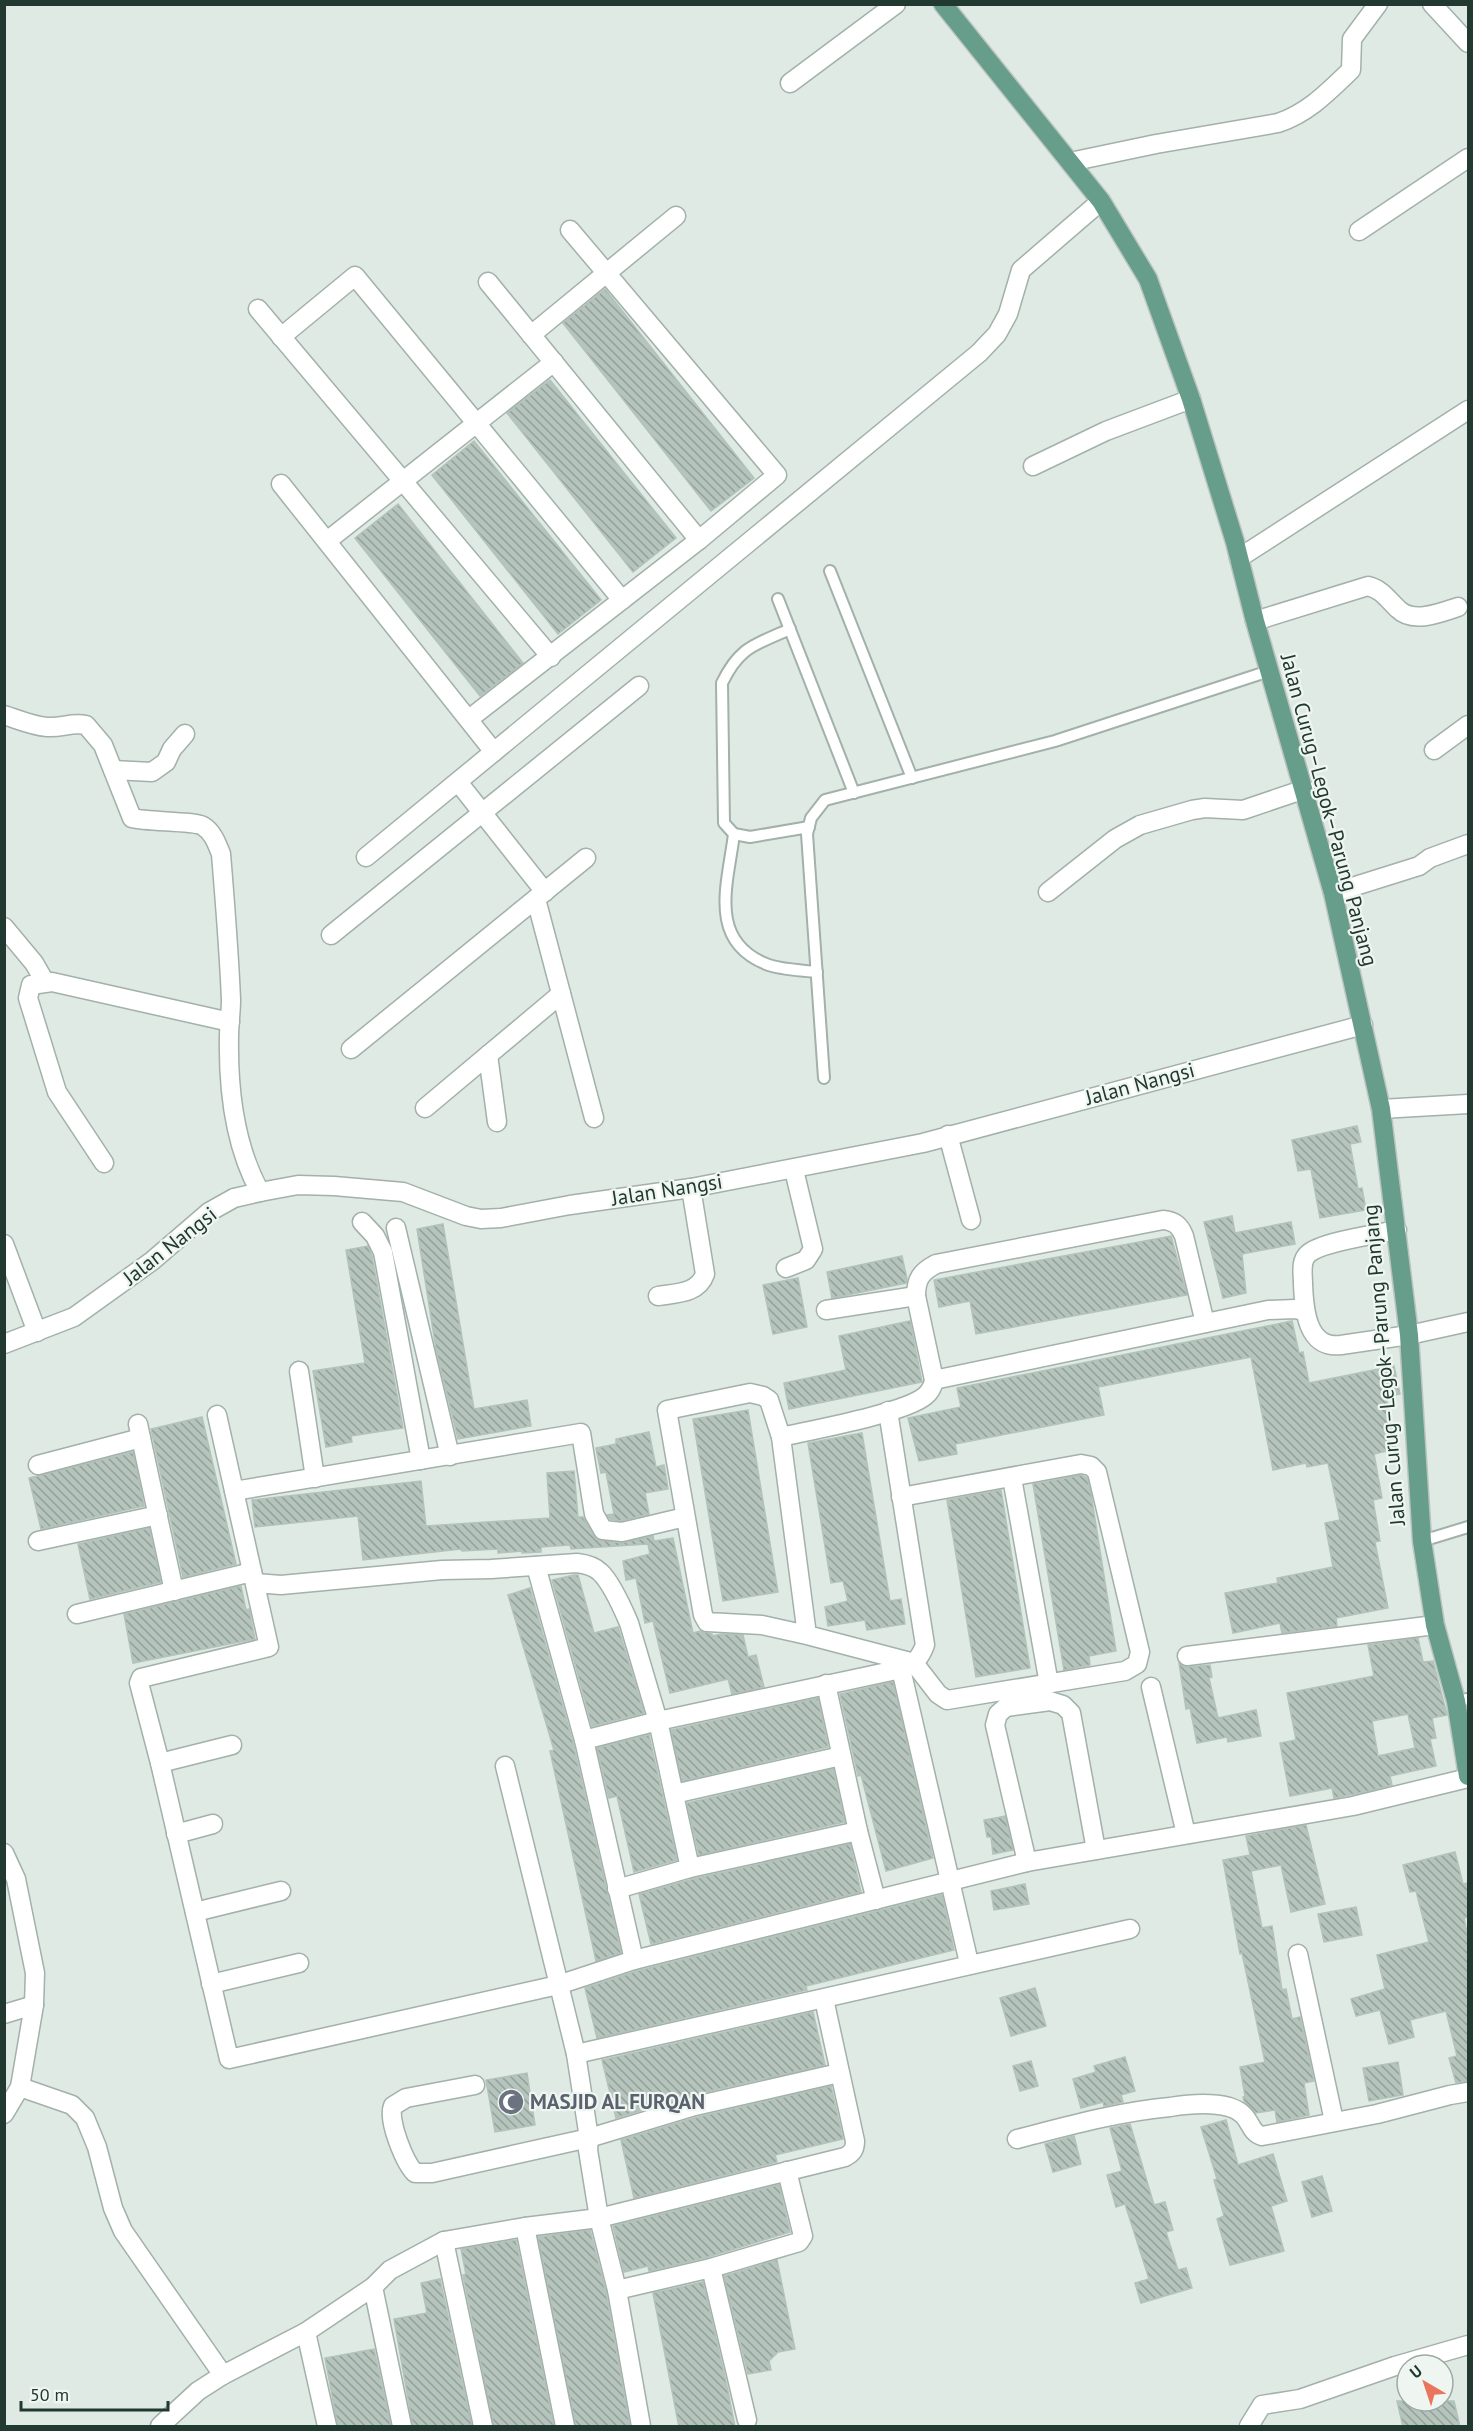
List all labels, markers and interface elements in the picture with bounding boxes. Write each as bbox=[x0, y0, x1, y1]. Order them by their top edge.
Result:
street label: Jalan Curug–Legok–Parung Panjang bbox=[1274, 650, 1384, 969]
street label: Jalan Nangsi bbox=[1081, 1056, 1197, 1111]
street label: Jalan Nangsi bbox=[609, 1167, 724, 1212]
street label: Jalan Nangsi bbox=[116, 1201, 222, 1291]
street label: Jalan Curug–Legok–Parung Panjang bbox=[1356, 1203, 1411, 1528]
mosque icon: MASJID AL FURQAN bbox=[496, 2087, 526, 2117]
place label: MASJID AL FURQAN bbox=[530, 2088, 705, 2115]
north arrow bbox=[1395, 2353, 1455, 2413]
text: U bbox=[1405, 2360, 1426, 2382]
scale bar bbox=[21, 2374, 168, 2412]
text: 50 m bbox=[30, 2383, 69, 2406]

